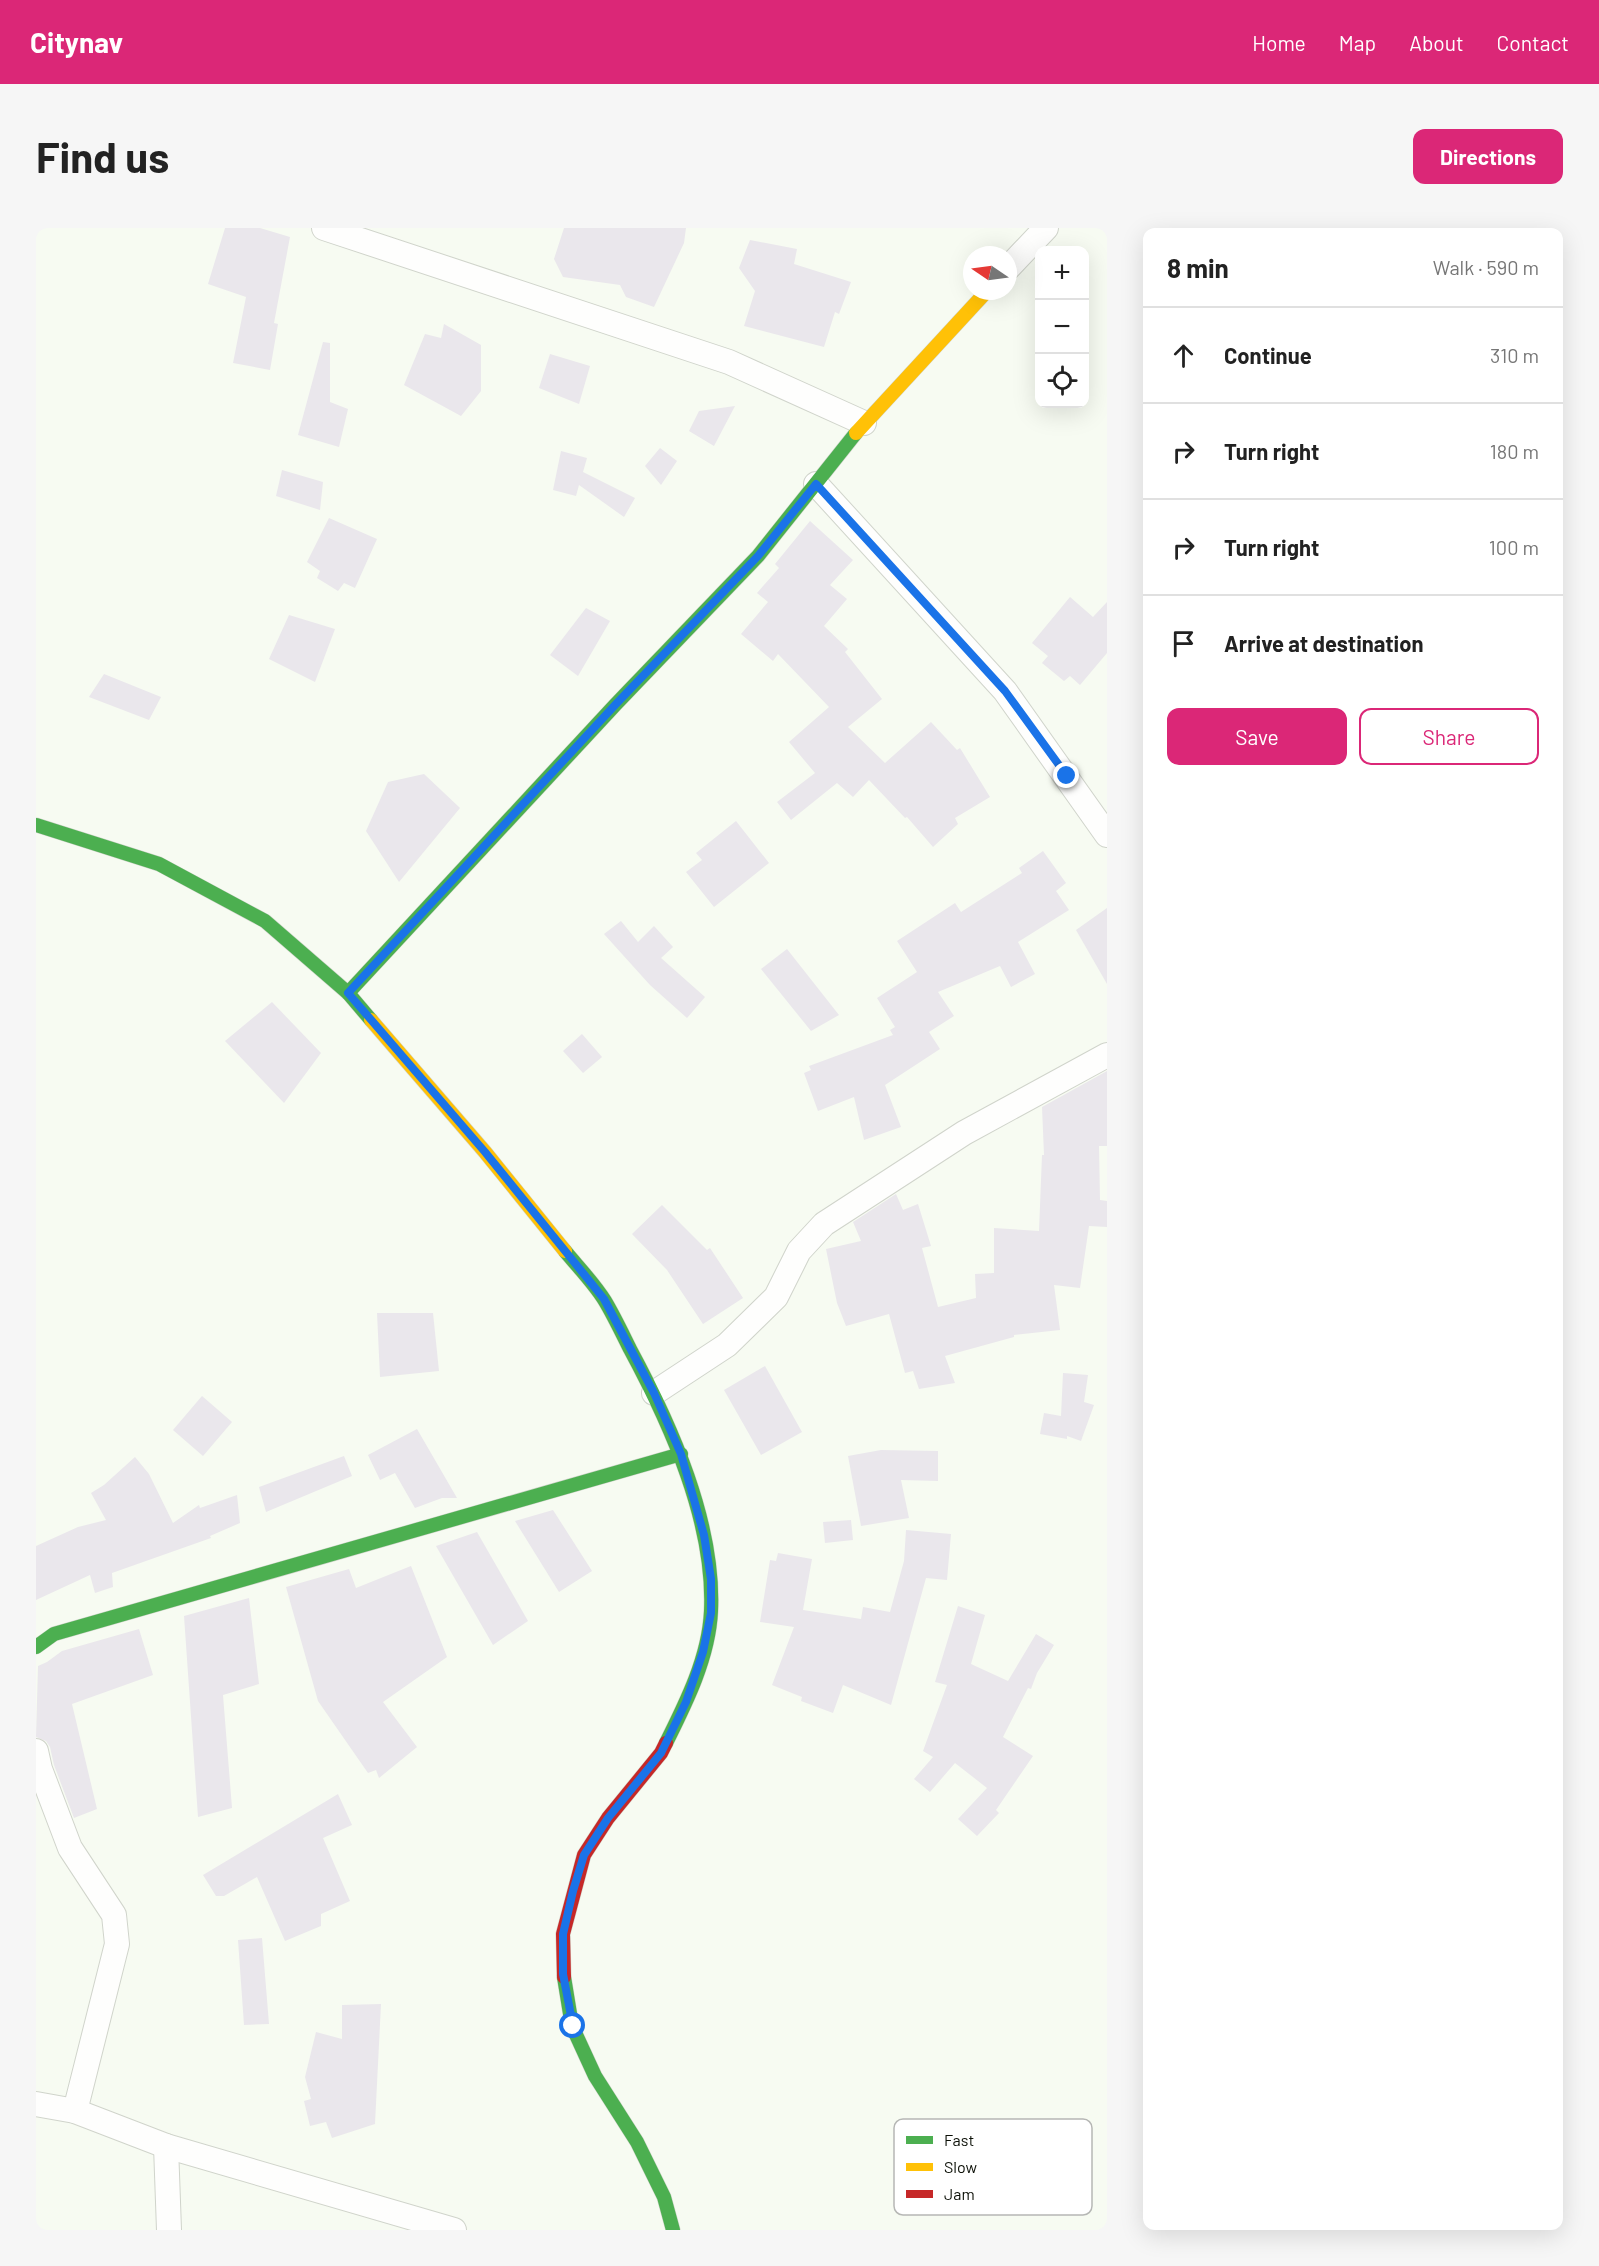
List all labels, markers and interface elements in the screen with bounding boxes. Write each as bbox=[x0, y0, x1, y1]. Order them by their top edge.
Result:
text: Citynav bbox=[30, 25, 123, 59]
text: Home bbox=[1252, 30, 1306, 55]
text: Map bbox=[1339, 30, 1376, 55]
text: About bbox=[1409, 30, 1464, 55]
text: Contact bbox=[1497, 30, 1569, 55]
button: Directions bbox=[1413, 129, 1563, 184]
text: Find us bbox=[36, 131, 169, 181]
north arrow bbox=[963, 246, 1017, 300]
map controls bbox=[1035, 246, 1089, 408]
button: + bbox=[1035, 246, 1089, 300]
text: 8 min bbox=[1167, 252, 1229, 283]
text: Walk · 590 m bbox=[1433, 255, 1539, 279]
button: − bbox=[1035, 300, 1089, 354]
icon: ahead bbox=[1167, 339, 1200, 372]
text: Continue bbox=[1224, 342, 1312, 368]
text: 310 m bbox=[1490, 343, 1539, 367]
button: locate bbox=[1035, 354, 1089, 408]
icon: right bbox=[1167, 435, 1200, 468]
text: Turn right bbox=[1224, 438, 1319, 464]
text: 180 m bbox=[1490, 439, 1539, 463]
icon: right bbox=[1167, 531, 1200, 564]
text: Turn right bbox=[1224, 534, 1319, 560]
text: 100 m bbox=[1489, 535, 1539, 559]
icon: arrive bbox=[1167, 627, 1200, 660]
text: Arrive at destination bbox=[1224, 630, 1423, 656]
button: Save bbox=[1167, 708, 1347, 765]
button: Share bbox=[1359, 708, 1539, 765]
route end bbox=[1053, 762, 1079, 788]
route start bbox=[559, 2012, 585, 2038]
legend bbox=[894, 2119, 1092, 2215]
text: Fast bbox=[944, 2130, 974, 2149]
text: Slow bbox=[944, 2157, 977, 2176]
text: Jam bbox=[944, 2184, 975, 2203]

